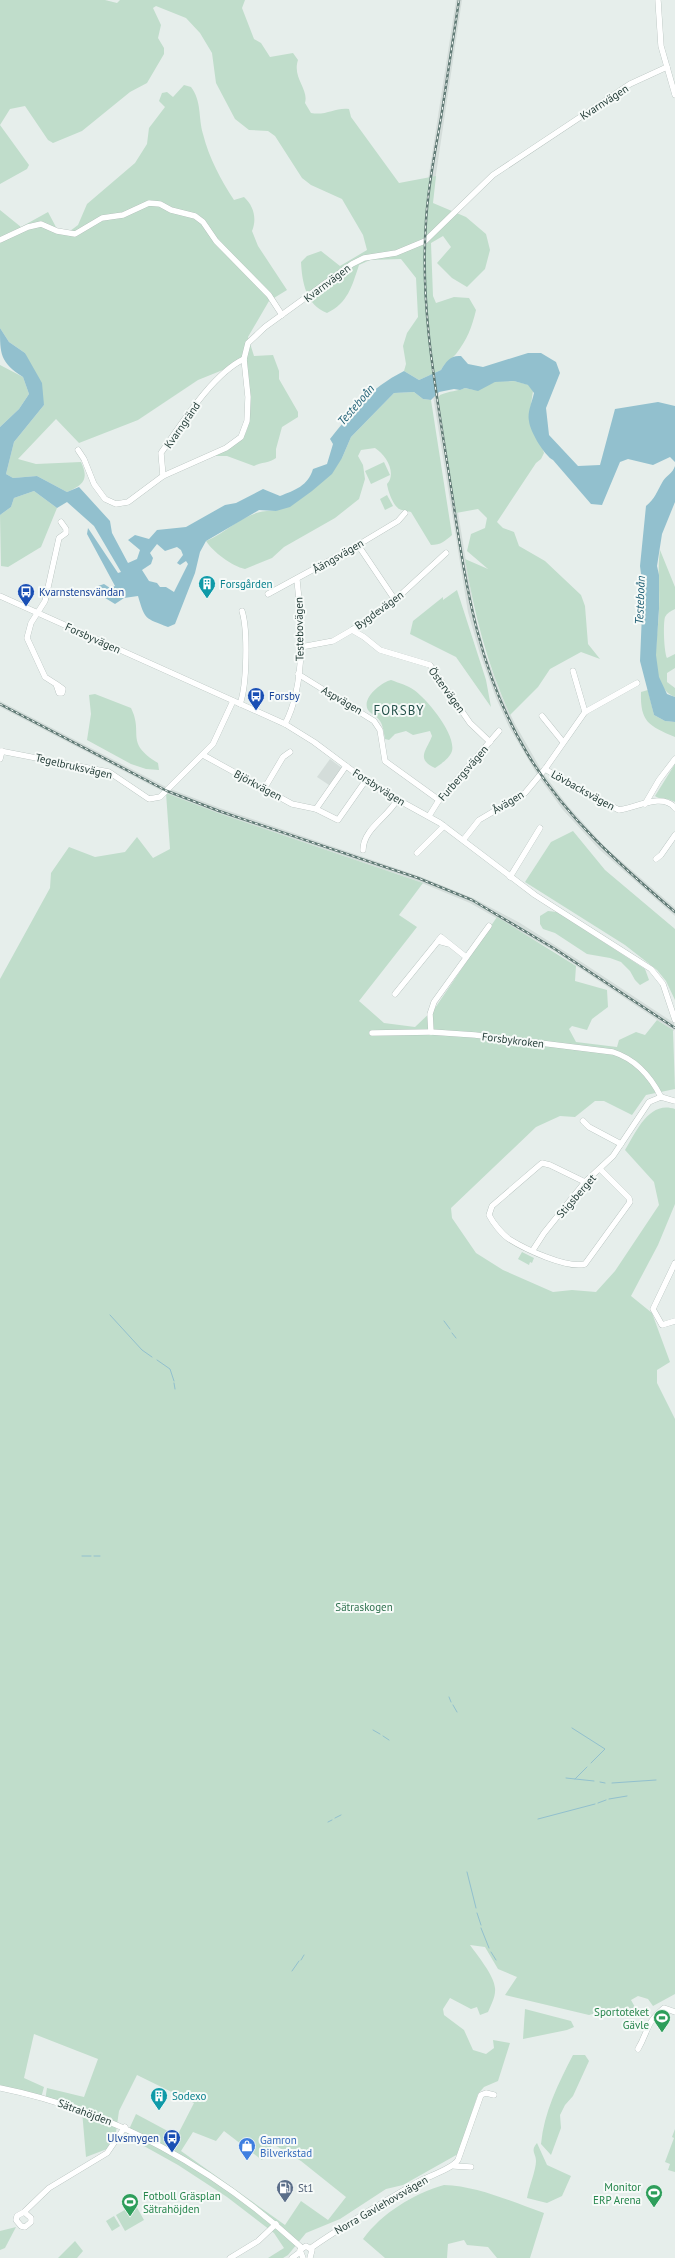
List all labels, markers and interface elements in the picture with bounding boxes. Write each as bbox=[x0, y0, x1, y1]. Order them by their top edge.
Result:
street label: Kvarnvägen bbox=[577, 81, 631, 123]
street label: Kvarnvägen bbox=[301, 261, 353, 305]
water label: Testeboån bbox=[334, 381, 377, 428]
street label: Kvarngränd bbox=[161, 399, 203, 451]
street label: Åängsvägen bbox=[310, 536, 366, 576]
building icon: Forsgården bbox=[197, 574, 217, 599]
water label: Testeboån bbox=[631, 575, 648, 625]
place label: Forsgården bbox=[220, 577, 273, 591]
bus stop icon: Kvarnstensvändan bbox=[16, 582, 36, 607]
place label: Kvarnstensvändan bbox=[39, 585, 124, 599]
street label: Bygdevägen bbox=[352, 588, 406, 632]
street label: Testebovägen bbox=[291, 597, 307, 661]
street label: Forsbyvägen bbox=[63, 620, 123, 656]
street label: Östervägen bbox=[426, 664, 468, 716]
street label: Aspvägen bbox=[319, 683, 365, 717]
bus stop icon: Forsby bbox=[246, 686, 266, 711]
place label: Forsby bbox=[269, 689, 301, 703]
district label: FORSBY bbox=[373, 702, 425, 719]
street label: Furbergsvägen bbox=[435, 742, 491, 804]
street label: Tegelbruksvägen bbox=[34, 750, 114, 782]
street label: Forsbyvägen bbox=[350, 765, 408, 809]
street label: Björkvägen bbox=[232, 767, 284, 803]
street label: Lövbacksvägen bbox=[549, 767, 617, 813]
street label: Åvägen bbox=[490, 787, 526, 817]
street label: Forsbykroken bbox=[481, 1029, 545, 1051]
street label: Stigsberget bbox=[553, 1171, 599, 1221]
park label: Sätraskogen bbox=[335, 1600, 393, 1614]
place label: Sportoteket Gävle bbox=[594, 2005, 649, 2032]
sports icon: Sportoteket Gävle bbox=[652, 2008, 672, 2033]
building icon: Sodexo bbox=[149, 2086, 169, 2111]
place label: Sodexo bbox=[172, 2089, 206, 2103]
street label: Sätrahöjden bbox=[56, 2096, 114, 2128]
bus stop icon: Ulvsmygen bbox=[162, 2128, 182, 2153]
place label: Ulvsmygen bbox=[107, 2131, 159, 2145]
place label: Gamron Bilverkstad bbox=[260, 2133, 312, 2160]
shop icon: Gamron Bilverkstad bbox=[237, 2136, 257, 2161]
street label: Norra Gavlehovsvägen bbox=[332, 2173, 430, 2237]
fuel station icon: St1 bbox=[275, 2178, 295, 2203]
place label: Monitor ERP Arena bbox=[593, 2180, 641, 2207]
place label: St1 bbox=[298, 2181, 314, 2195]
sports icon: Monitor ERP Arena bbox=[644, 2183, 664, 2208]
place label: Fotboll Gräsplan Sätrahöjden bbox=[143, 2189, 221, 2216]
sports icon: Fotboll Gräsplan Sätrahöjden bbox=[120, 2192, 140, 2217]

